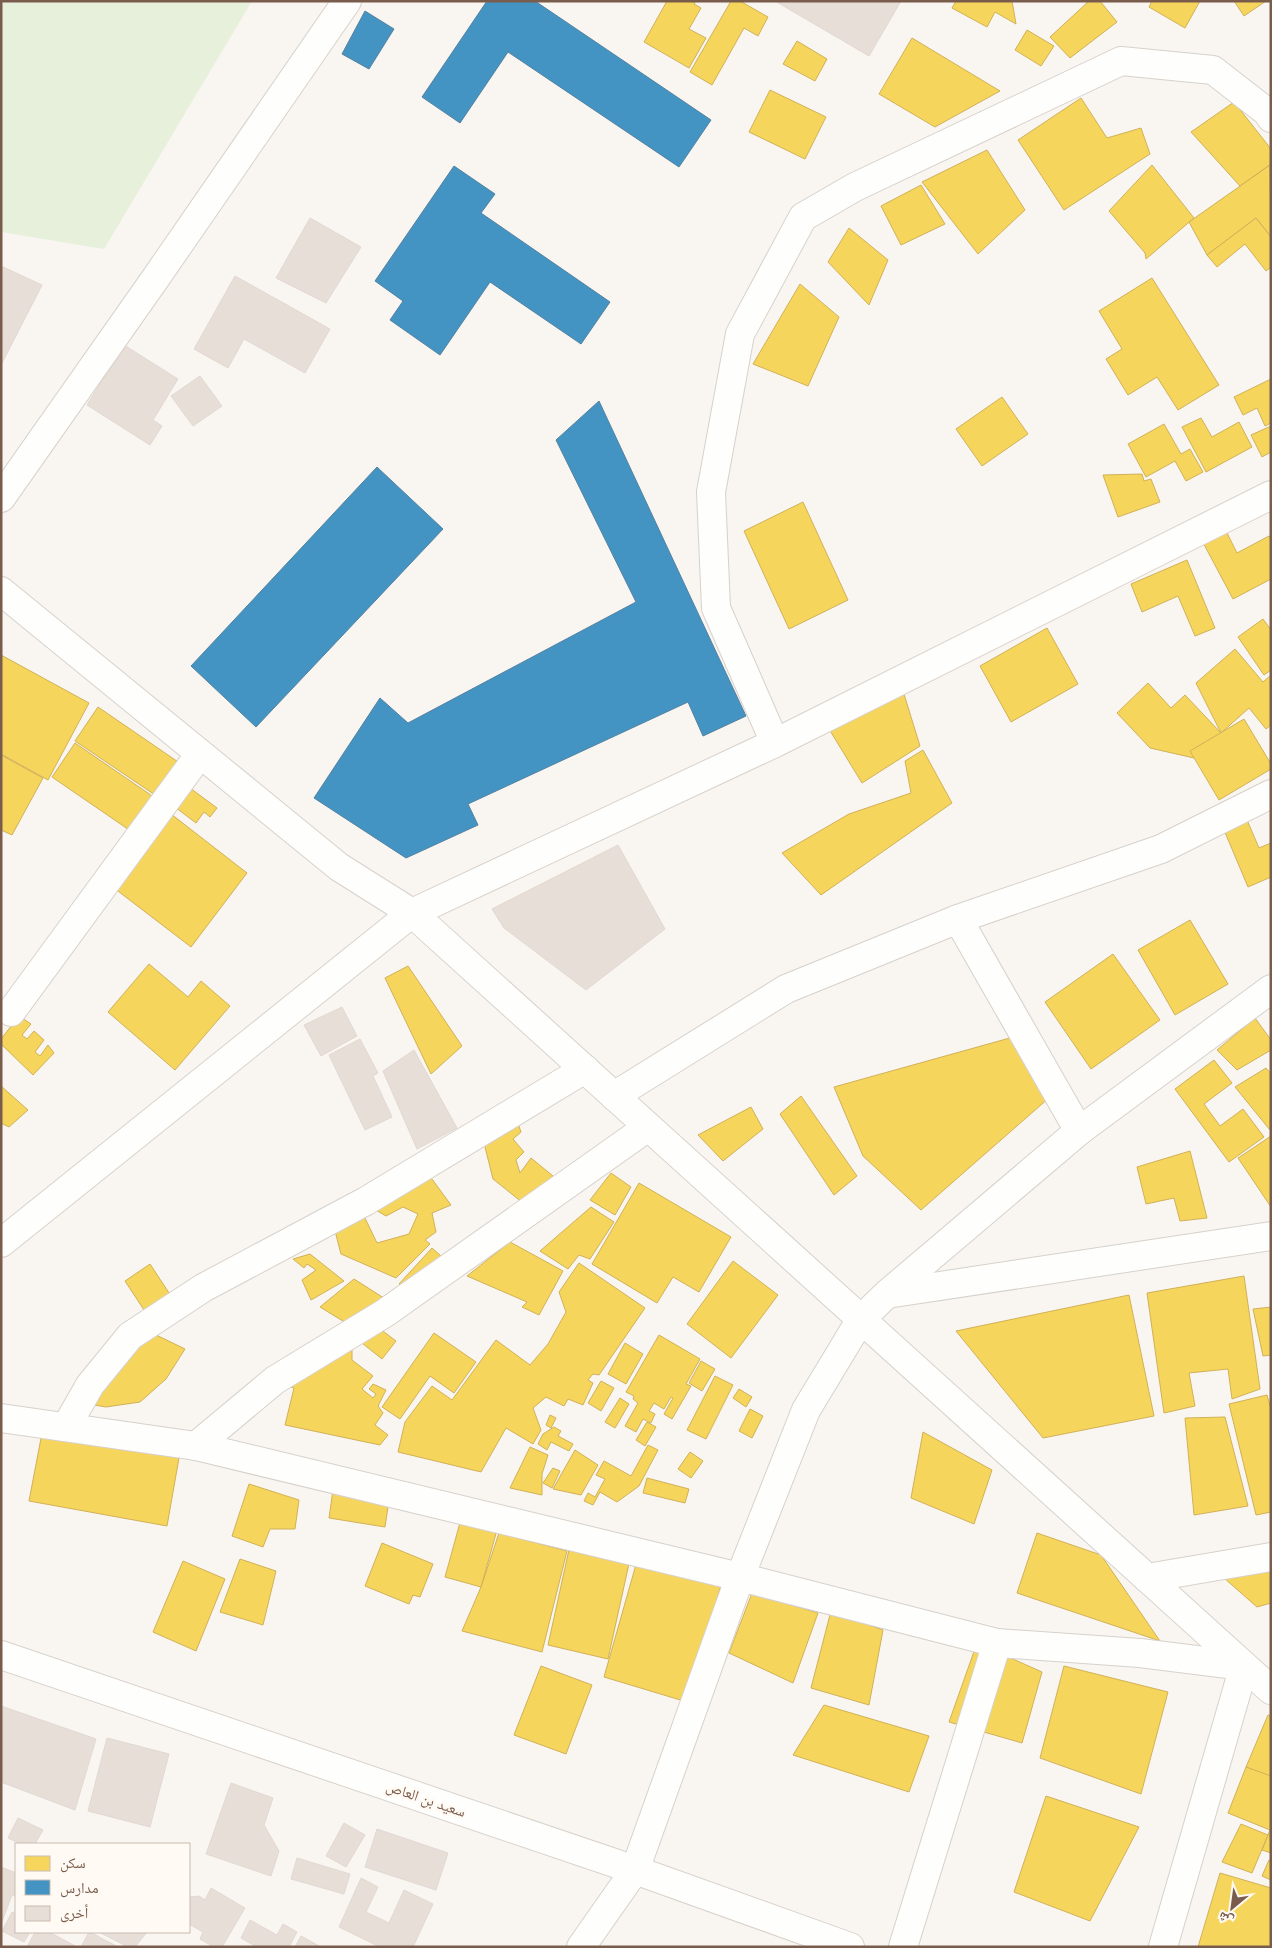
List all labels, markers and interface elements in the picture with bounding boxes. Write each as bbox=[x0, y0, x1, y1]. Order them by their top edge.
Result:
street label: سعيد بن العاص bbox=[384, 1776, 468, 1822]
legend bbox=[15, 1843, 190, 1933]
text: سكن bbox=[60, 1853, 86, 1873]
text: مدارس bbox=[60, 1878, 99, 1898]
north arrow bbox=[1207, 1883, 1257, 1933]
text: أخرى bbox=[60, 1903, 89, 1923]
text: ش bbox=[1215, 1908, 1237, 1931]

